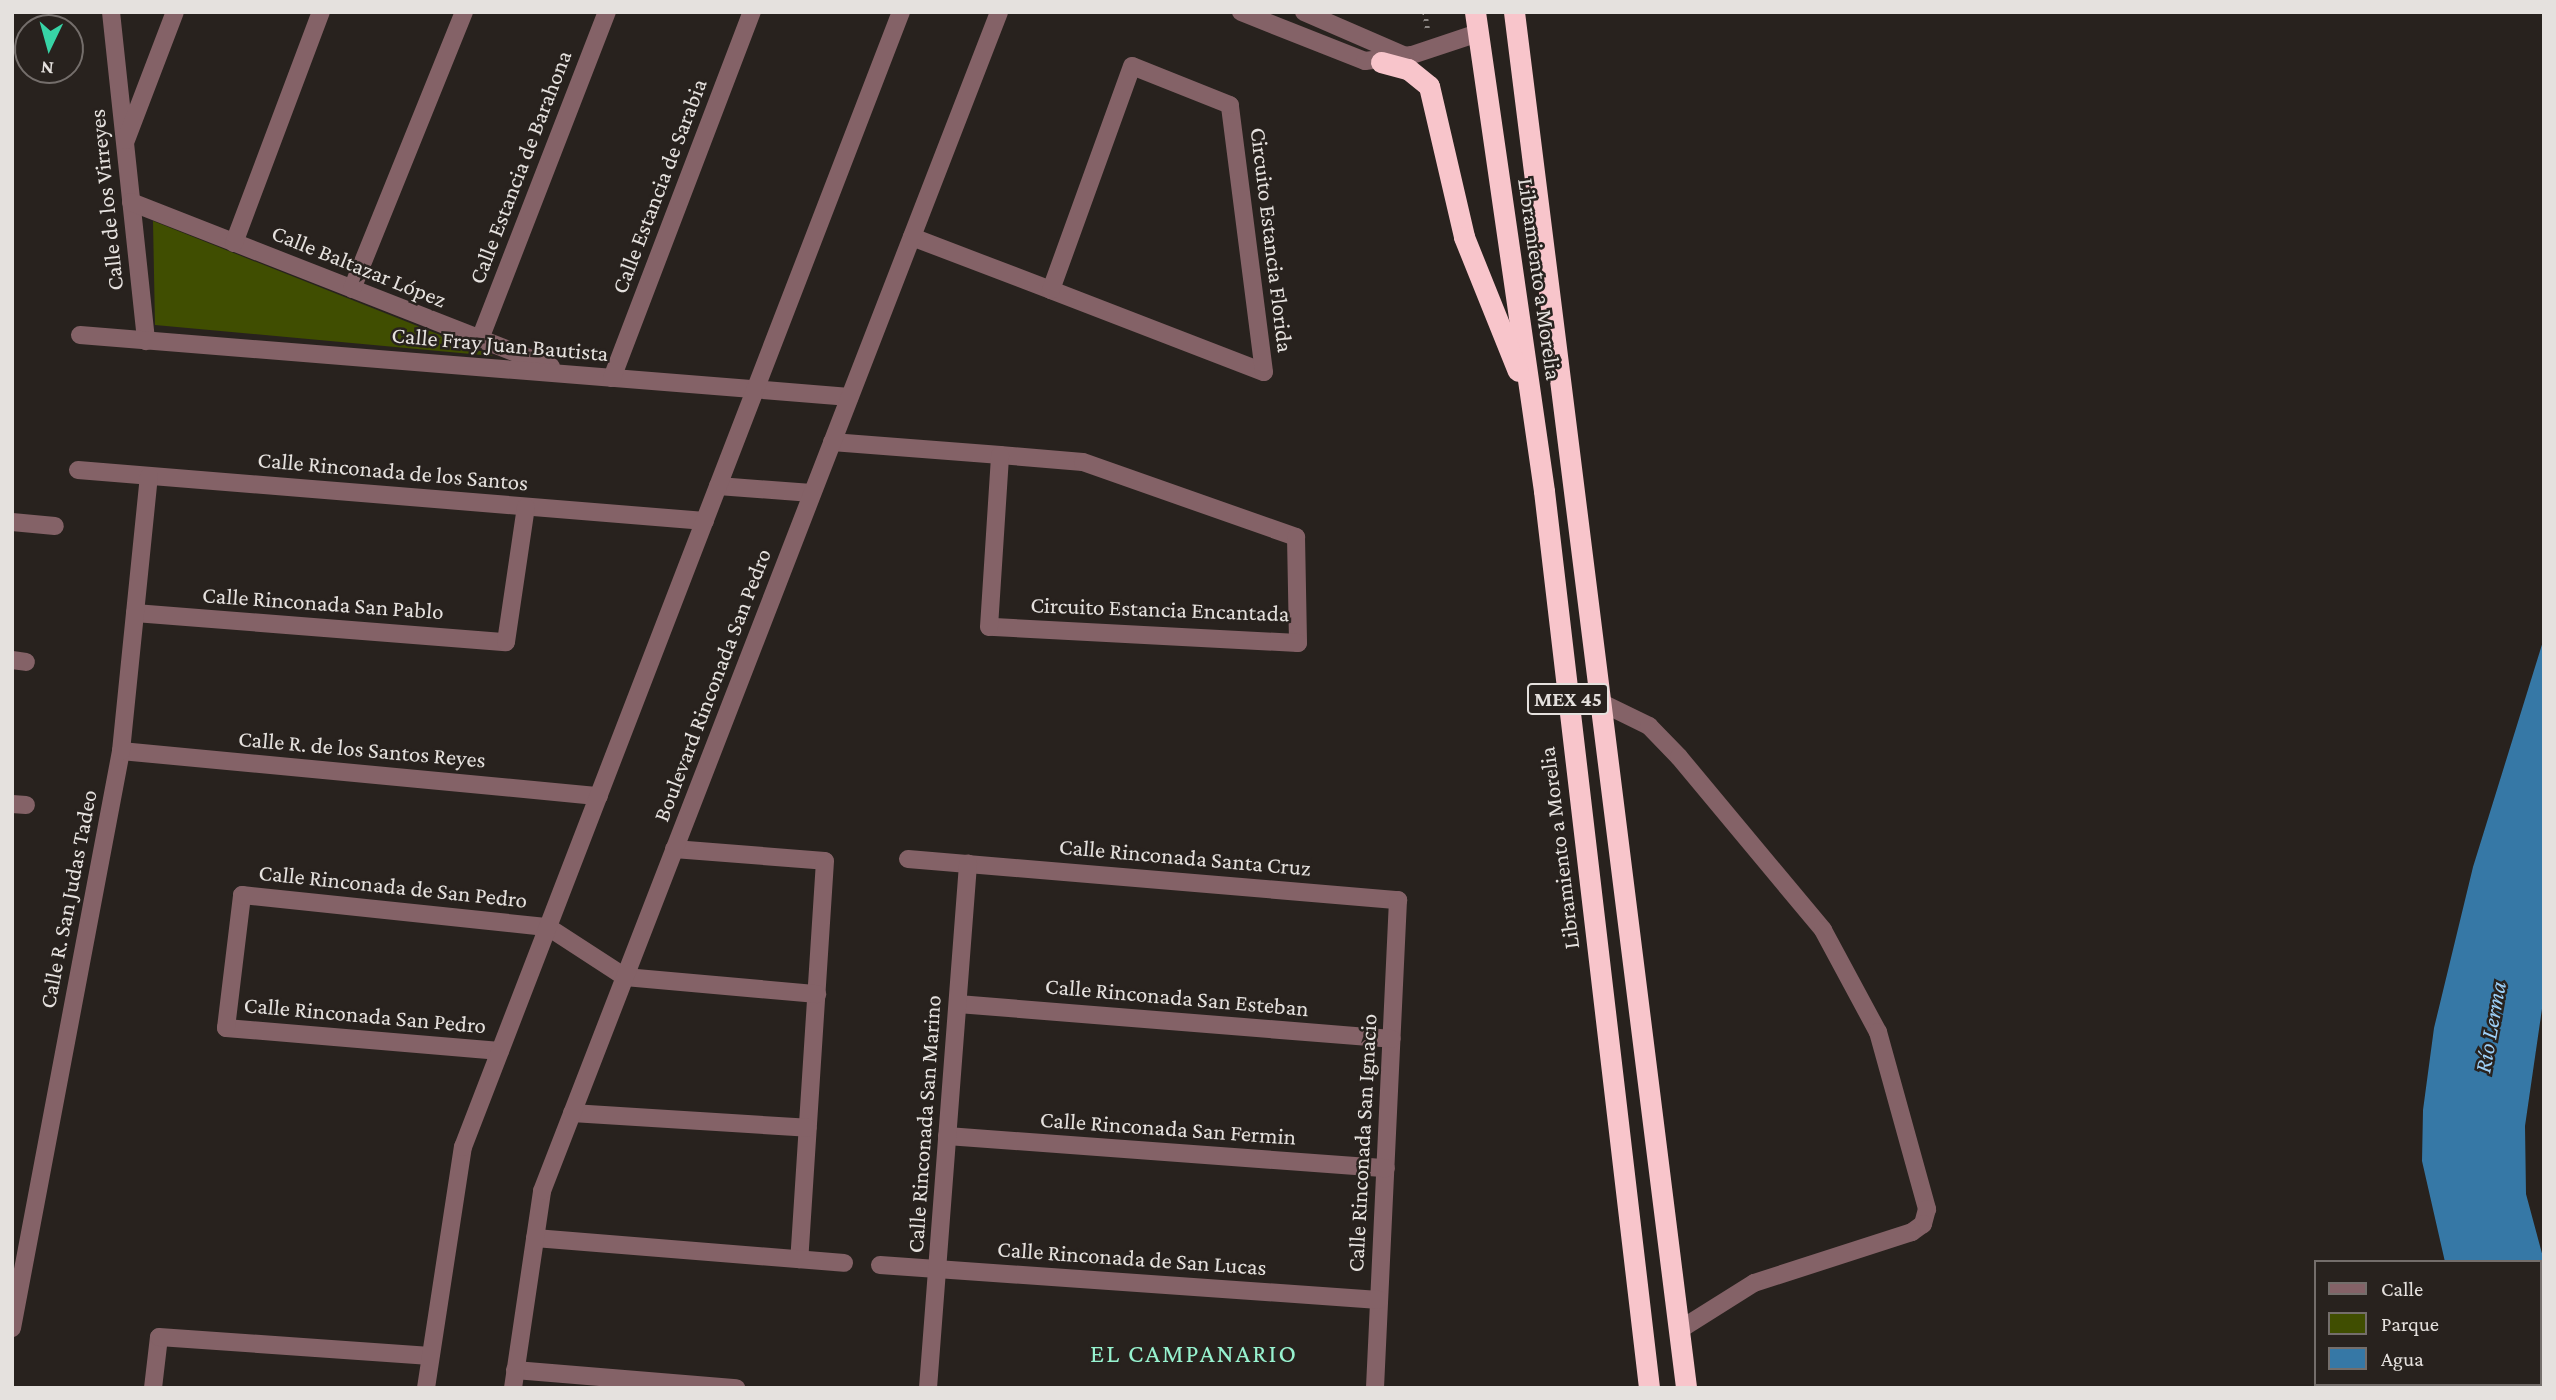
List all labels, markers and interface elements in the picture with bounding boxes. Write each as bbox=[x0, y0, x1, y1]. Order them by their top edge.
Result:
north arrow bbox=[14, 14, 84, 84]
street label: Calle Estancia de Barahona bbox=[463, 46, 577, 288]
text: N bbox=[40, 57, 55, 79]
street label: Calle Estancia de Sarabia bbox=[605, 75, 713, 297]
street label: Calle de los Virreyes bbox=[83, 108, 129, 292]
street label: Circuito Estancia Florida bbox=[1245, 126, 1299, 354]
street label: Libramiento a Morelia bbox=[1512, 176, 1568, 382]
street label: Calle Baltazar López bbox=[268, 218, 450, 314]
street label: Calle Fray Juan Bautista bbox=[390, 321, 610, 367]
street label: Calle Rinconada de los Santos bbox=[257, 445, 529, 497]
street label: Boulevard Rinconada San Pedro bbox=[647, 545, 777, 825]
street label: Calle Rinconada San Pablo bbox=[201, 581, 445, 625]
street label: Circuito Estancia Encantada bbox=[1030, 591, 1290, 627]
road number: MEX 45 bbox=[1526, 682, 1610, 716]
street label: Calle R. de los Santos Reyes bbox=[237, 724, 487, 774]
street label: Libramiento a Morelia bbox=[1533, 745, 1585, 951]
street label: Calle R. San Judas Tadeo bbox=[33, 787, 103, 1011]
street label: Calle Rinconada Santa Cruz bbox=[1058, 832, 1312, 882]
street label: Calle Rinconada de San Pedro bbox=[257, 858, 529, 914]
street label: Calle Rinconada San Esteban bbox=[1044, 972, 1310, 1022]
water label: Río Lerma bbox=[2468, 979, 2512, 1075]
street label: Calle Rinconada San Pedro bbox=[243, 991, 487, 1039]
street label: Calle Rinconada San Marino bbox=[901, 994, 947, 1254]
street label: Calle Rinconada San Ignacio bbox=[1341, 1013, 1383, 1273]
street label: Calle Rinconada San Fermin bbox=[1039, 1105, 1297, 1151]
street label: Calle Rinconada de San Lucas bbox=[996, 1235, 1268, 1281]
legend bbox=[2314, 1260, 2542, 1386]
text: Calle bbox=[2381, 1277, 2423, 1301]
text: Parque bbox=[2381, 1312, 2439, 1336]
district label: EL CAMPANARIO bbox=[1092, 1338, 1296, 1370]
text: Agua bbox=[2381, 1347, 2424, 1371]

